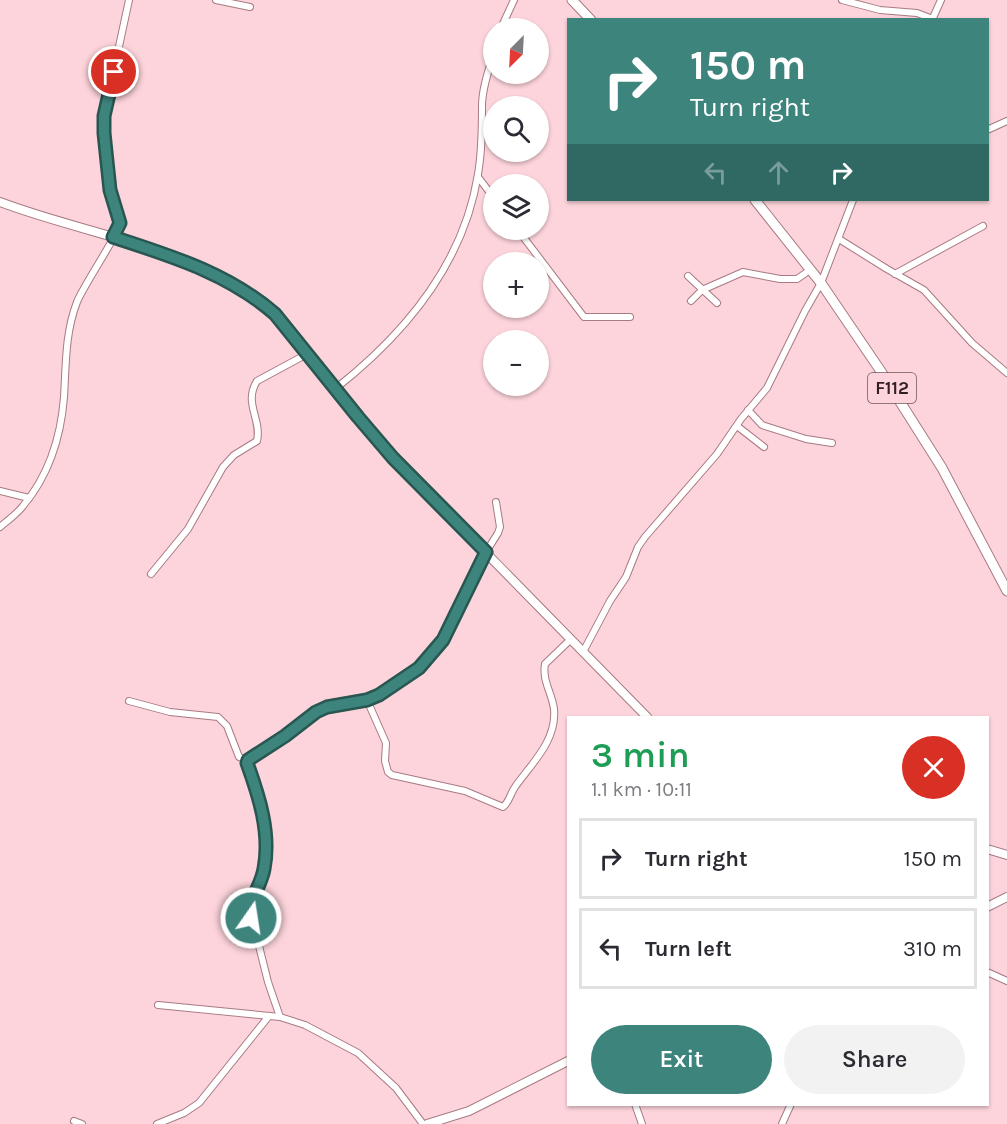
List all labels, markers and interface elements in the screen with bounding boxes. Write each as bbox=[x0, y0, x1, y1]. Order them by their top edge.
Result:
north arrow bbox=[483, 18, 549, 84]
map controls bbox=[483, 18, 549, 396]
text: 150 m bbox=[690, 40, 806, 90]
icon: right bbox=[591, 42, 669, 120]
pin bbox=[88, 46, 139, 97]
icon: arrive bbox=[97, 55, 130, 88]
text: Turn right bbox=[690, 91, 810, 123]
button: search bbox=[483, 96, 549, 162]
icon: left bbox=[699, 156, 732, 189]
icon: ahead bbox=[762, 156, 795, 189]
icon: right bbox=[825, 156, 858, 189]
button: layers bbox=[483, 174, 549, 240]
button: + bbox=[483, 252, 549, 318]
button: − bbox=[483, 330, 549, 396]
road number: F112 bbox=[868, 373, 916, 403]
text: 3 min bbox=[591, 734, 690, 776]
button: close bbox=[902, 736, 965, 799]
text: 1.1 km · 10:11 bbox=[591, 778, 692, 801]
icon: right bbox=[594, 842, 627, 875]
text: Turn right bbox=[645, 846, 748, 872]
text: 150 m bbox=[903, 846, 962, 872]
position arrow bbox=[219, 886, 283, 950]
icon: left bbox=[594, 932, 627, 965]
text: Turn left bbox=[645, 936, 732, 962]
text: 310 m bbox=[903, 936, 962, 962]
button: Exit bbox=[591, 1025, 772, 1094]
button: Share bbox=[784, 1025, 965, 1094]

